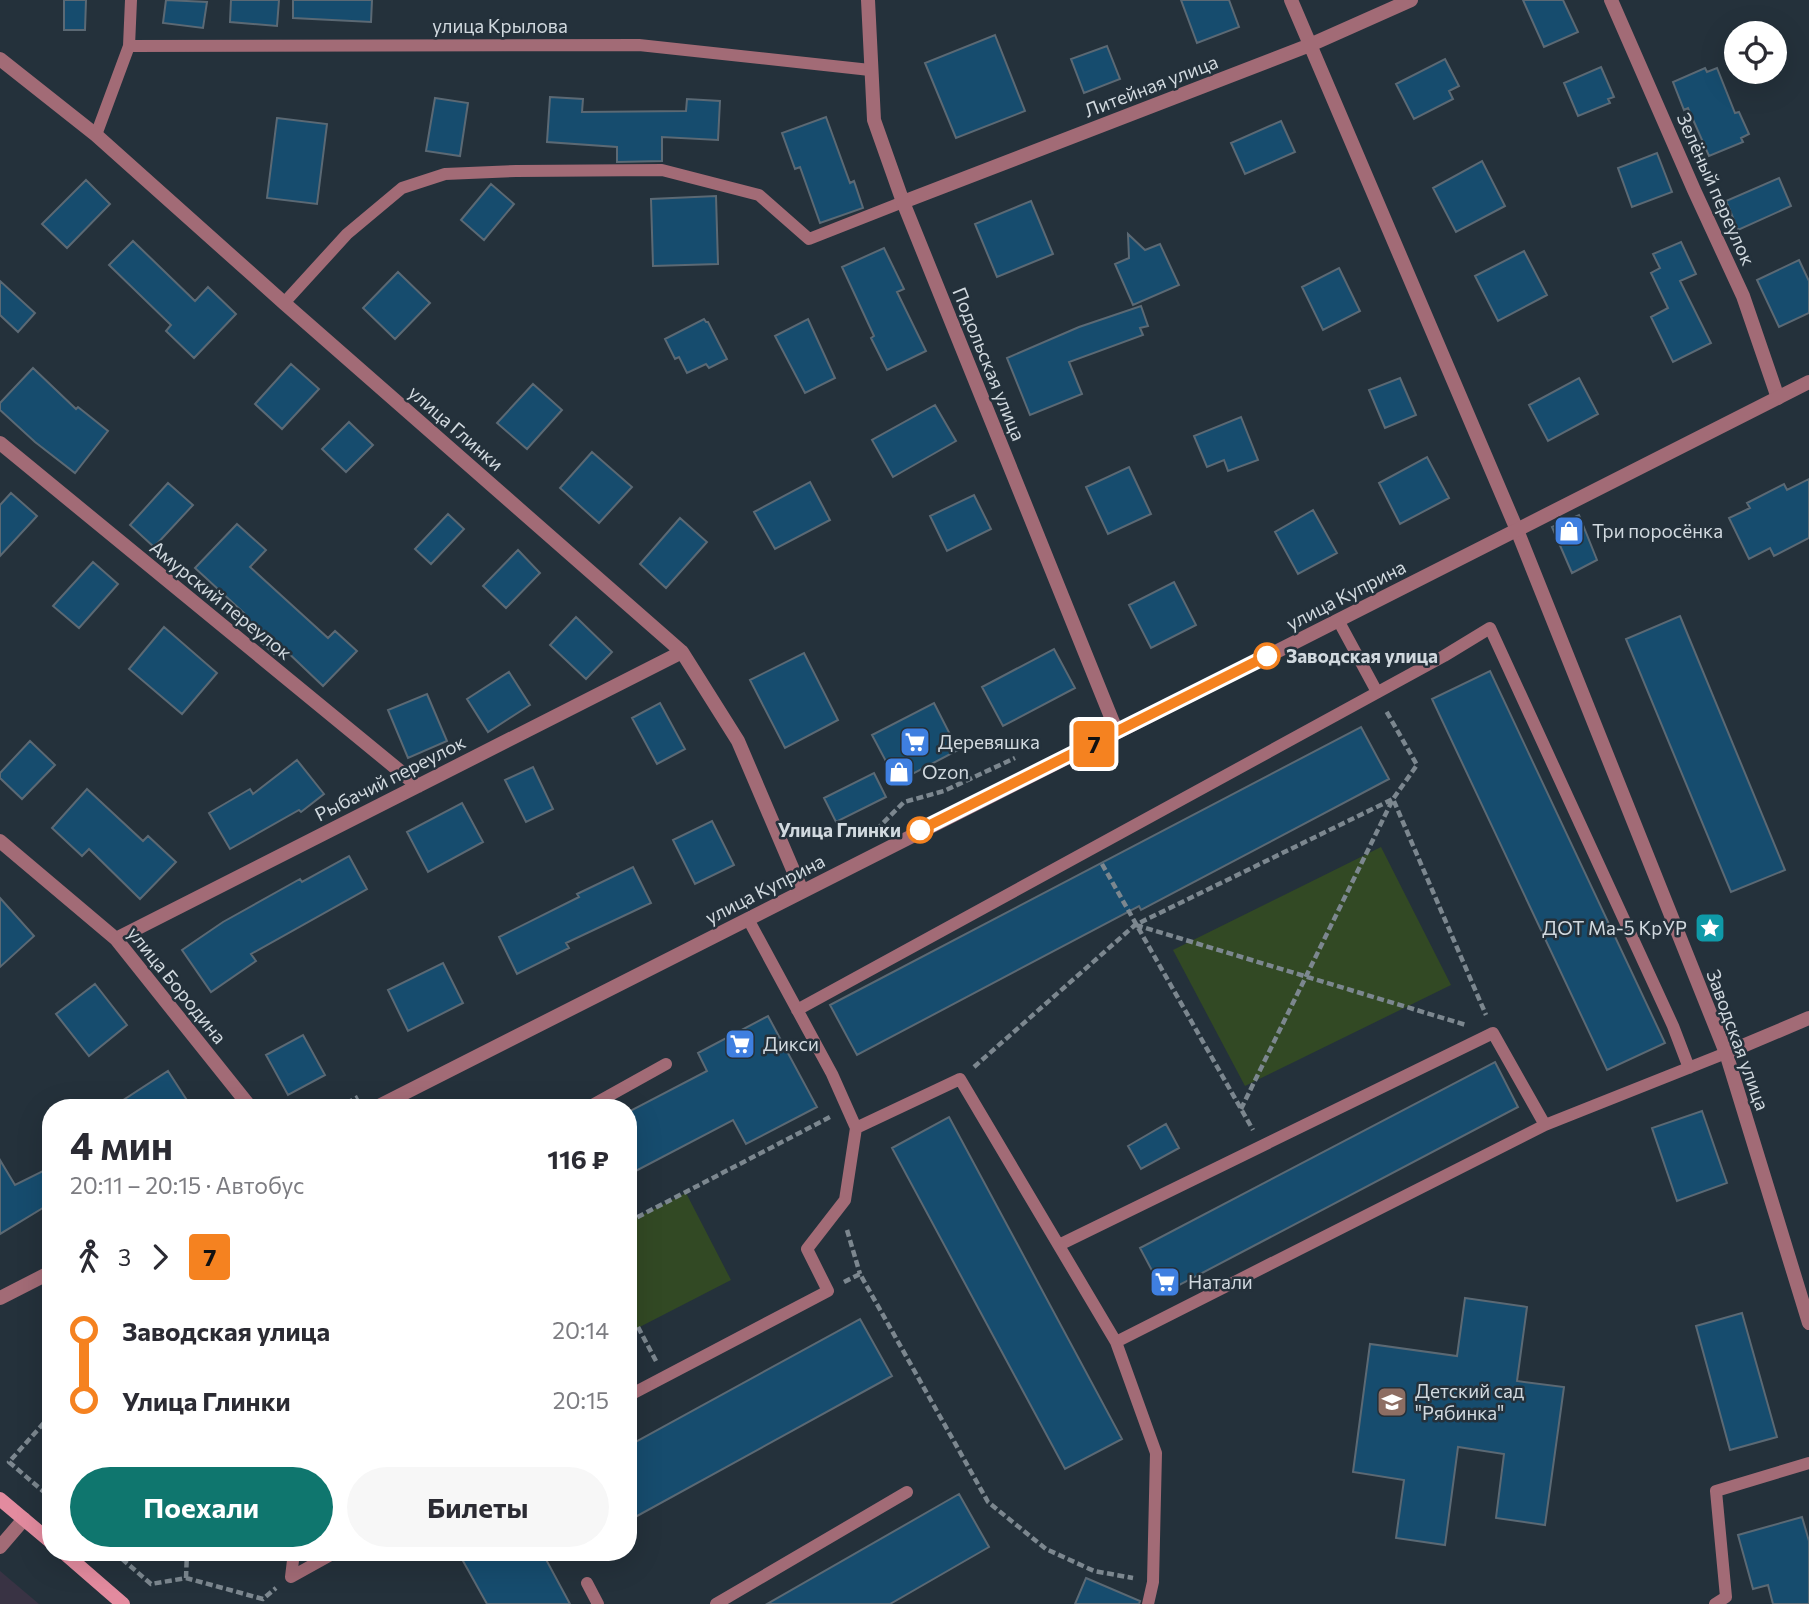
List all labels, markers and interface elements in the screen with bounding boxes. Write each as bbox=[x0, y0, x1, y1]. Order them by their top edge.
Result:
street label: улица Крылова bbox=[432, 14, 568, 37]
map controls bbox=[1724, 21, 1787, 84]
button: locate bbox=[1724, 21, 1787, 84]
street label: Литейная улица bbox=[1081, 50, 1221, 122]
street label: Зелёный переулок bbox=[1673, 109, 1760, 269]
street label: Подольская улица bbox=[948, 284, 1031, 444]
street label: улица Глинки bbox=[404, 380, 508, 475]
shop icon: Три поросёнка bbox=[1552, 514, 1586, 548]
place label: Три поросёнка bbox=[1592, 519, 1723, 542]
street label: Амурский переулок bbox=[146, 535, 297, 664]
street label: улица Куприна bbox=[1282, 555, 1409, 635]
marker: Заводская улица bbox=[1254, 643, 1280, 669]
place label: Заводская улица bbox=[1286, 644, 1438, 667]
line badge: 7 bbox=[1071, 721, 1117, 767]
supermarket icon: Деревяшка bbox=[898, 725, 932, 759]
text: 7 bbox=[1087, 729, 1101, 758]
street label: Рыбачий переулок bbox=[311, 730, 469, 825]
place label: Деревяшка bbox=[938, 730, 1040, 753]
shop icon: Ozon bbox=[882, 755, 916, 789]
place label: Ozon bbox=[922, 760, 969, 783]
marker: Улица Глинки bbox=[907, 817, 933, 843]
place label: Улица Глинки bbox=[778, 818, 901, 841]
street label: улица Куприна bbox=[701, 849, 828, 929]
place icon: ДОТ Ма-5 КрУР bbox=[1693, 911, 1727, 945]
place label: ДОТ Ма-5 КрУР bbox=[1542, 916, 1687, 939]
street label: улица Бородина bbox=[123, 922, 232, 1048]
street label: Заводская улица bbox=[1702, 966, 1775, 1113]
supermarket icon: Дикси bbox=[723, 1027, 757, 1061]
place label: Дикси bbox=[763, 1032, 819, 1055]
text: 4 мин bbox=[70, 1121, 173, 1168]
text: 116 ₽ bbox=[547, 1143, 609, 1174]
text: 20:11 – 20:15 · Автобус bbox=[70, 1171, 304, 1199]
icon: walk bbox=[70, 1238, 108, 1276]
icon: forward bbox=[141, 1238, 179, 1276]
text: 7 bbox=[203, 1242, 216, 1271]
text: 3 bbox=[118, 1243, 131, 1271]
supermarket icon: Натали bbox=[1148, 1265, 1182, 1299]
place label: Натали bbox=[1188, 1270, 1253, 1293]
text: Заводская улица bbox=[122, 1315, 330, 1346]
text: 20:14 bbox=[552, 1316, 609, 1344]
place label: Детский сад "Рябинка" bbox=[1415, 1379, 1524, 1424]
text: Улица Глинки bbox=[122, 1385, 291, 1416]
school or university icon: Детский сад "Рябинка" bbox=[1375, 1385, 1409, 1419]
text: 20:15 bbox=[553, 1386, 609, 1414]
button: Поехали bbox=[70, 1467, 333, 1547]
button: Билеты bbox=[347, 1467, 609, 1547]

